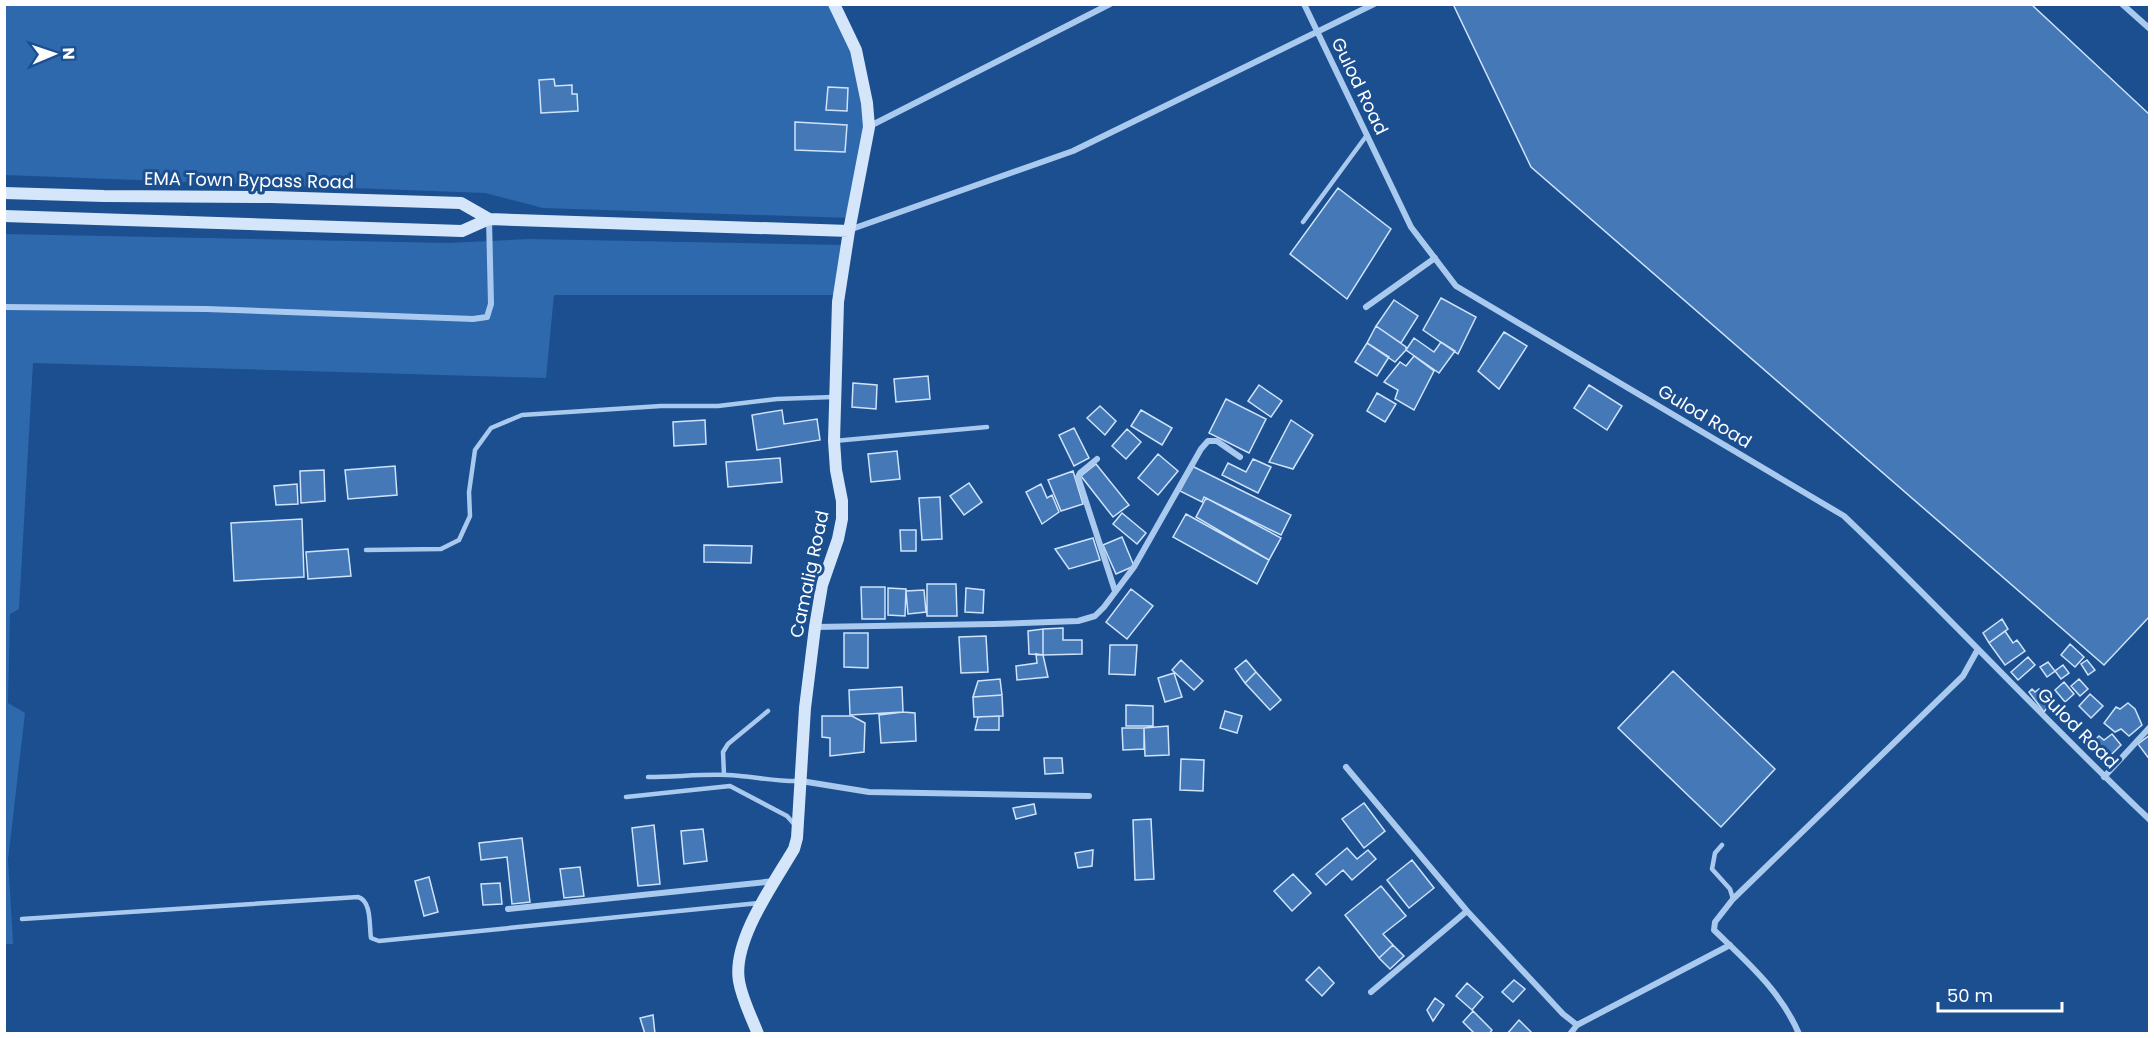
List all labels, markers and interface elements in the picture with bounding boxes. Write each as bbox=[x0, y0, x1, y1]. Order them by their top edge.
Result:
north arrow bbox=[24, 24, 84, 84]
street label: Gulod Road bbox=[1326, 33, 1394, 139]
text: N bbox=[57, 47, 80, 60]
street label: EMA Town Bypass Road bbox=[144, 166, 354, 194]
street label: Gulod Road bbox=[1653, 378, 1757, 454]
street label: Camalig Road bbox=[783, 508, 835, 640]
street label: Gulod Road bbox=[2032, 682, 2124, 774]
scale bar bbox=[1938, 975, 2062, 1013]
text: 50 m bbox=[1947, 983, 1993, 1008]

